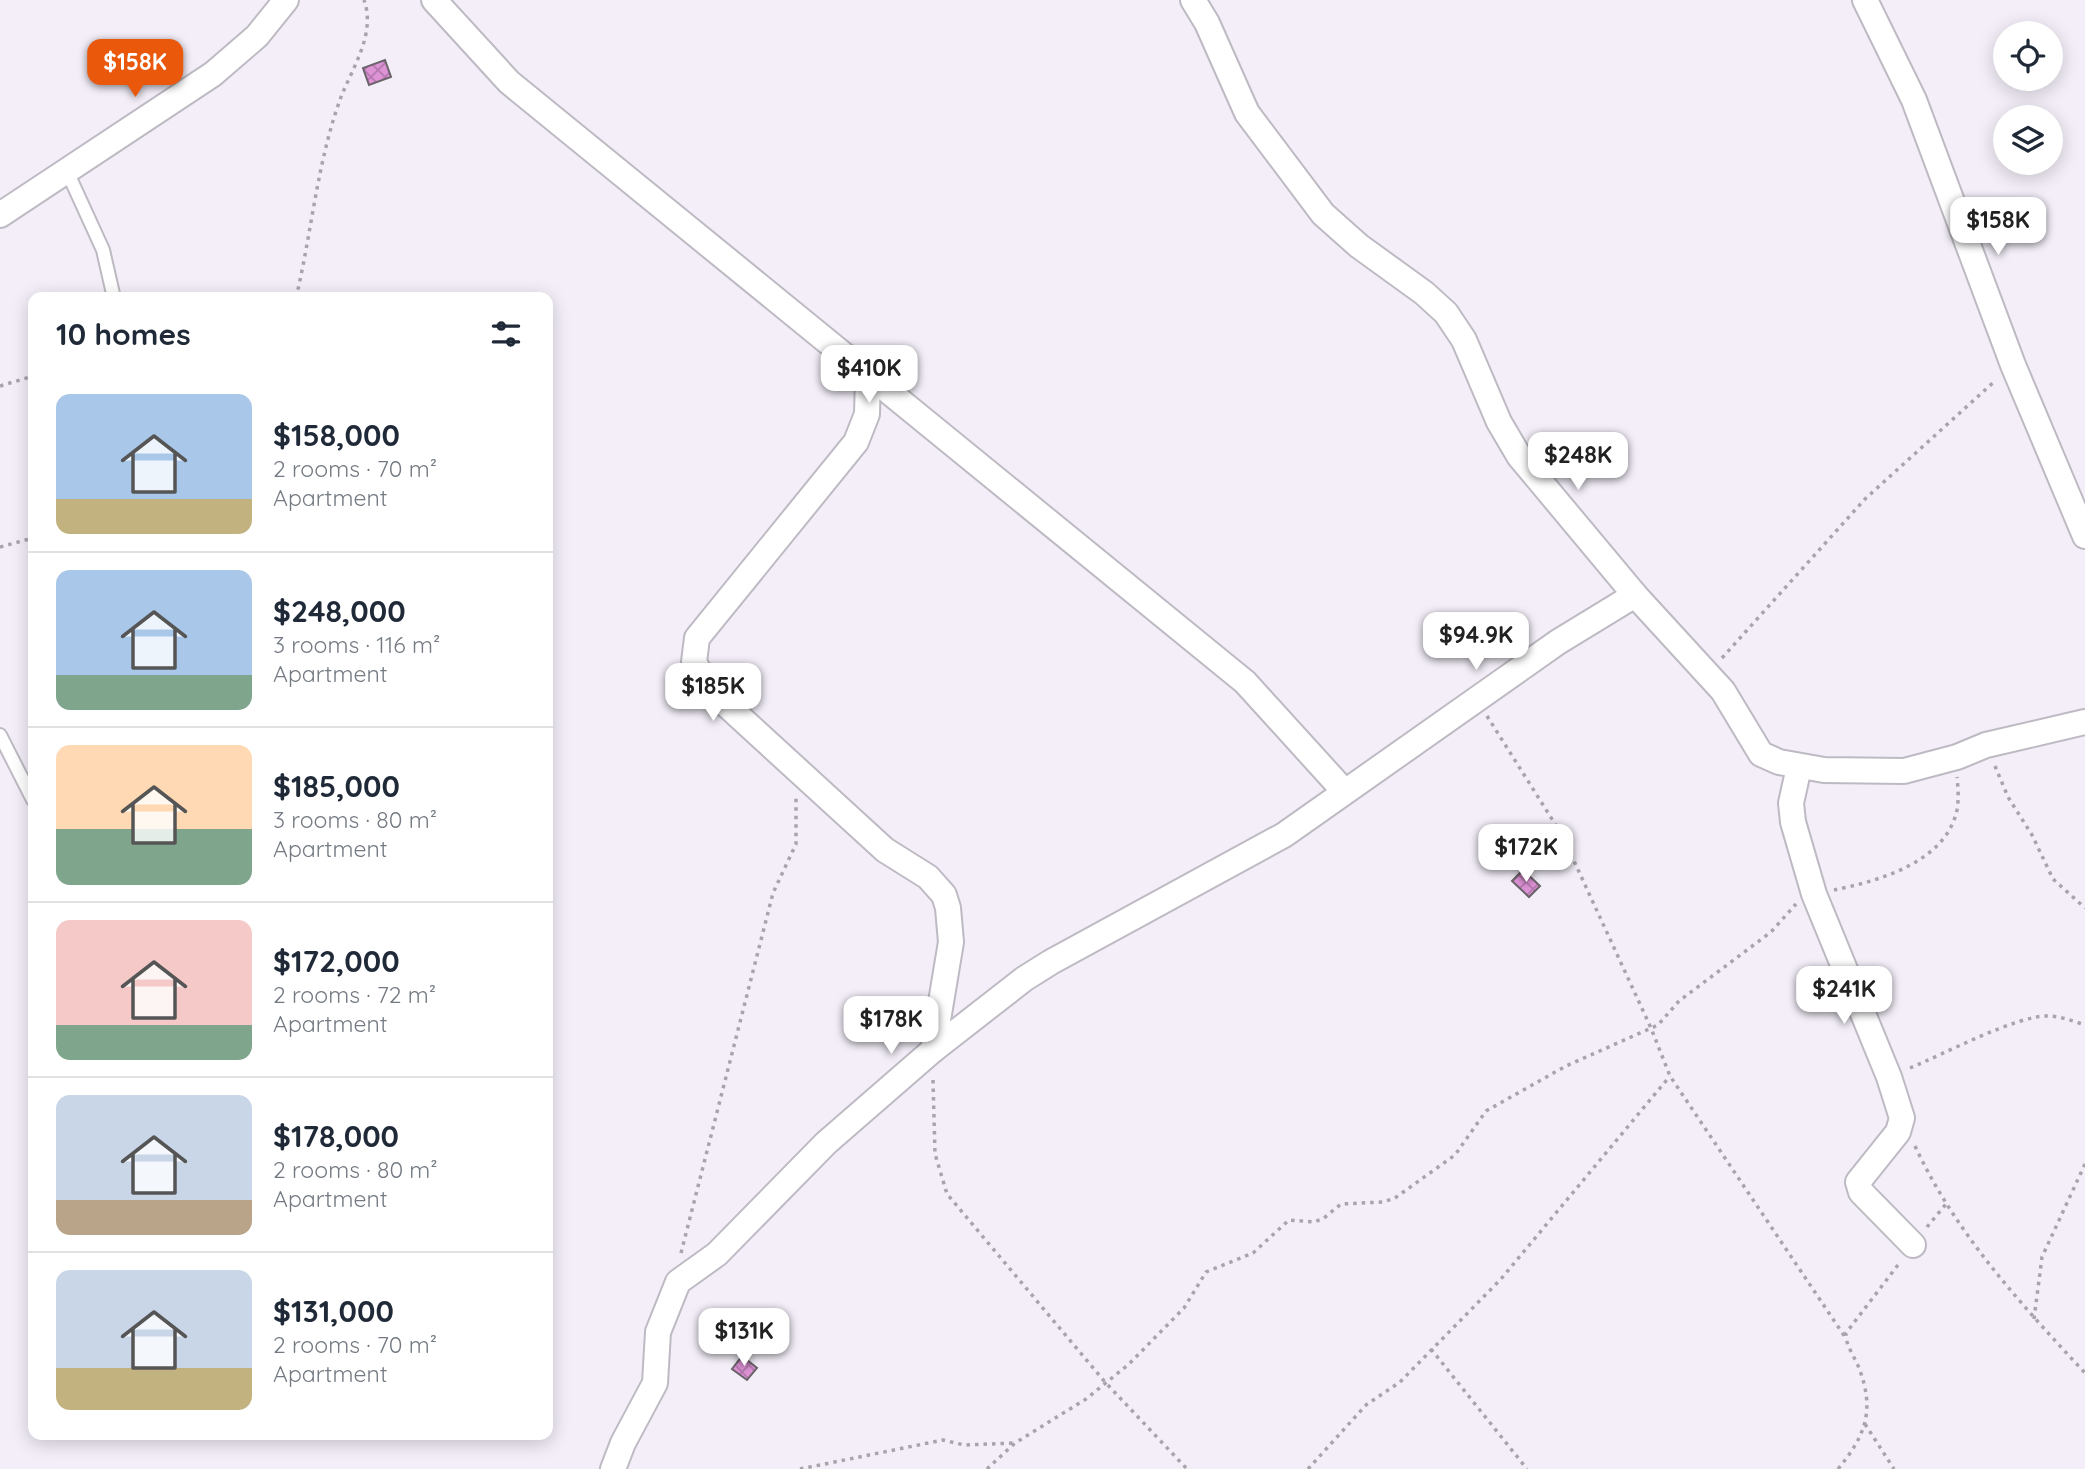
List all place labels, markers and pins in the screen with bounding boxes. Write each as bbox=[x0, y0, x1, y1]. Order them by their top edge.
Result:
pin: $158K bbox=[86, 40, 184, 99]
pin: $158K bbox=[1949, 198, 2047, 257]
pin: $410K bbox=[820, 346, 918, 405]
pin: $248K bbox=[1529, 433, 1627, 492]
pin: $94.9K bbox=[1419, 612, 1533, 672]
pin: $185K bbox=[664, 664, 762, 723]
pin: $172K bbox=[1477, 824, 1575, 884]
pin: $241K bbox=[1795, 967, 1893, 1026]
pin: $178K bbox=[842, 996, 940, 1056]
pin: $131K bbox=[695, 1308, 793, 1368]

